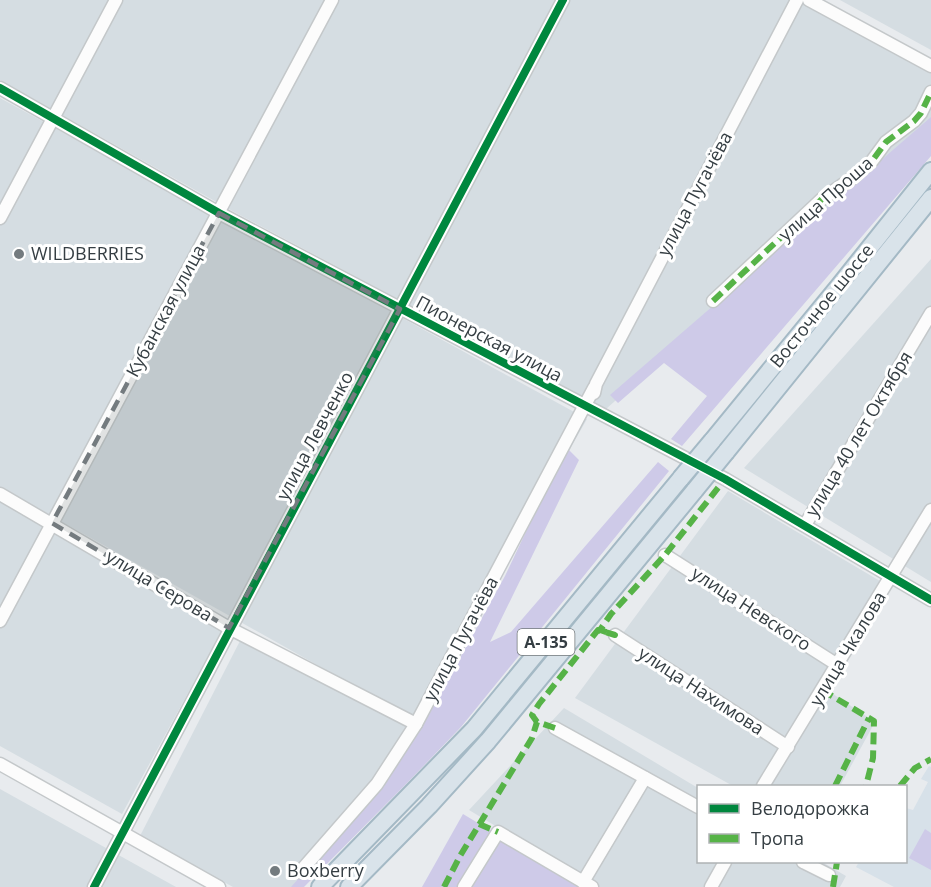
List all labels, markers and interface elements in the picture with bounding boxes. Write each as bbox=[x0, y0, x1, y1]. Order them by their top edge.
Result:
street label: улица Пугачёва bbox=[651, 127, 737, 260]
street label: улица Проша bbox=[773, 151, 878, 246]
street label: Восточное шоссе bbox=[764, 239, 879, 372]
street label: Кубанская улица bbox=[120, 240, 210, 381]
place label: WILDBERRIES bbox=[31, 241, 144, 265]
marker: WILDBERRIES bbox=[12, 247, 26, 261]
street label: Пионерская улица bbox=[412, 289, 567, 387]
street label: улица 40 лет Октября bbox=[799, 346, 917, 521]
street label: улица Левченко bbox=[270, 367, 358, 504]
street label: улица Серова bbox=[102, 544, 217, 626]
street label: улица Невского bbox=[687, 561, 816, 656]
street label: улица Пугачёва bbox=[417, 572, 503, 705]
street label: улица Чкалова bbox=[803, 587, 891, 710]
road number: А-135 bbox=[518, 629, 574, 655]
street label: улица Нахимова bbox=[634, 641, 769, 740]
legend bbox=[697, 785, 907, 863]
text: Велодорожка bbox=[751, 796, 869, 820]
text: Тропа bbox=[751, 826, 804, 850]
place label: Boxberry bbox=[287, 858, 365, 882]
marker: Boxberry bbox=[268, 864, 282, 878]

